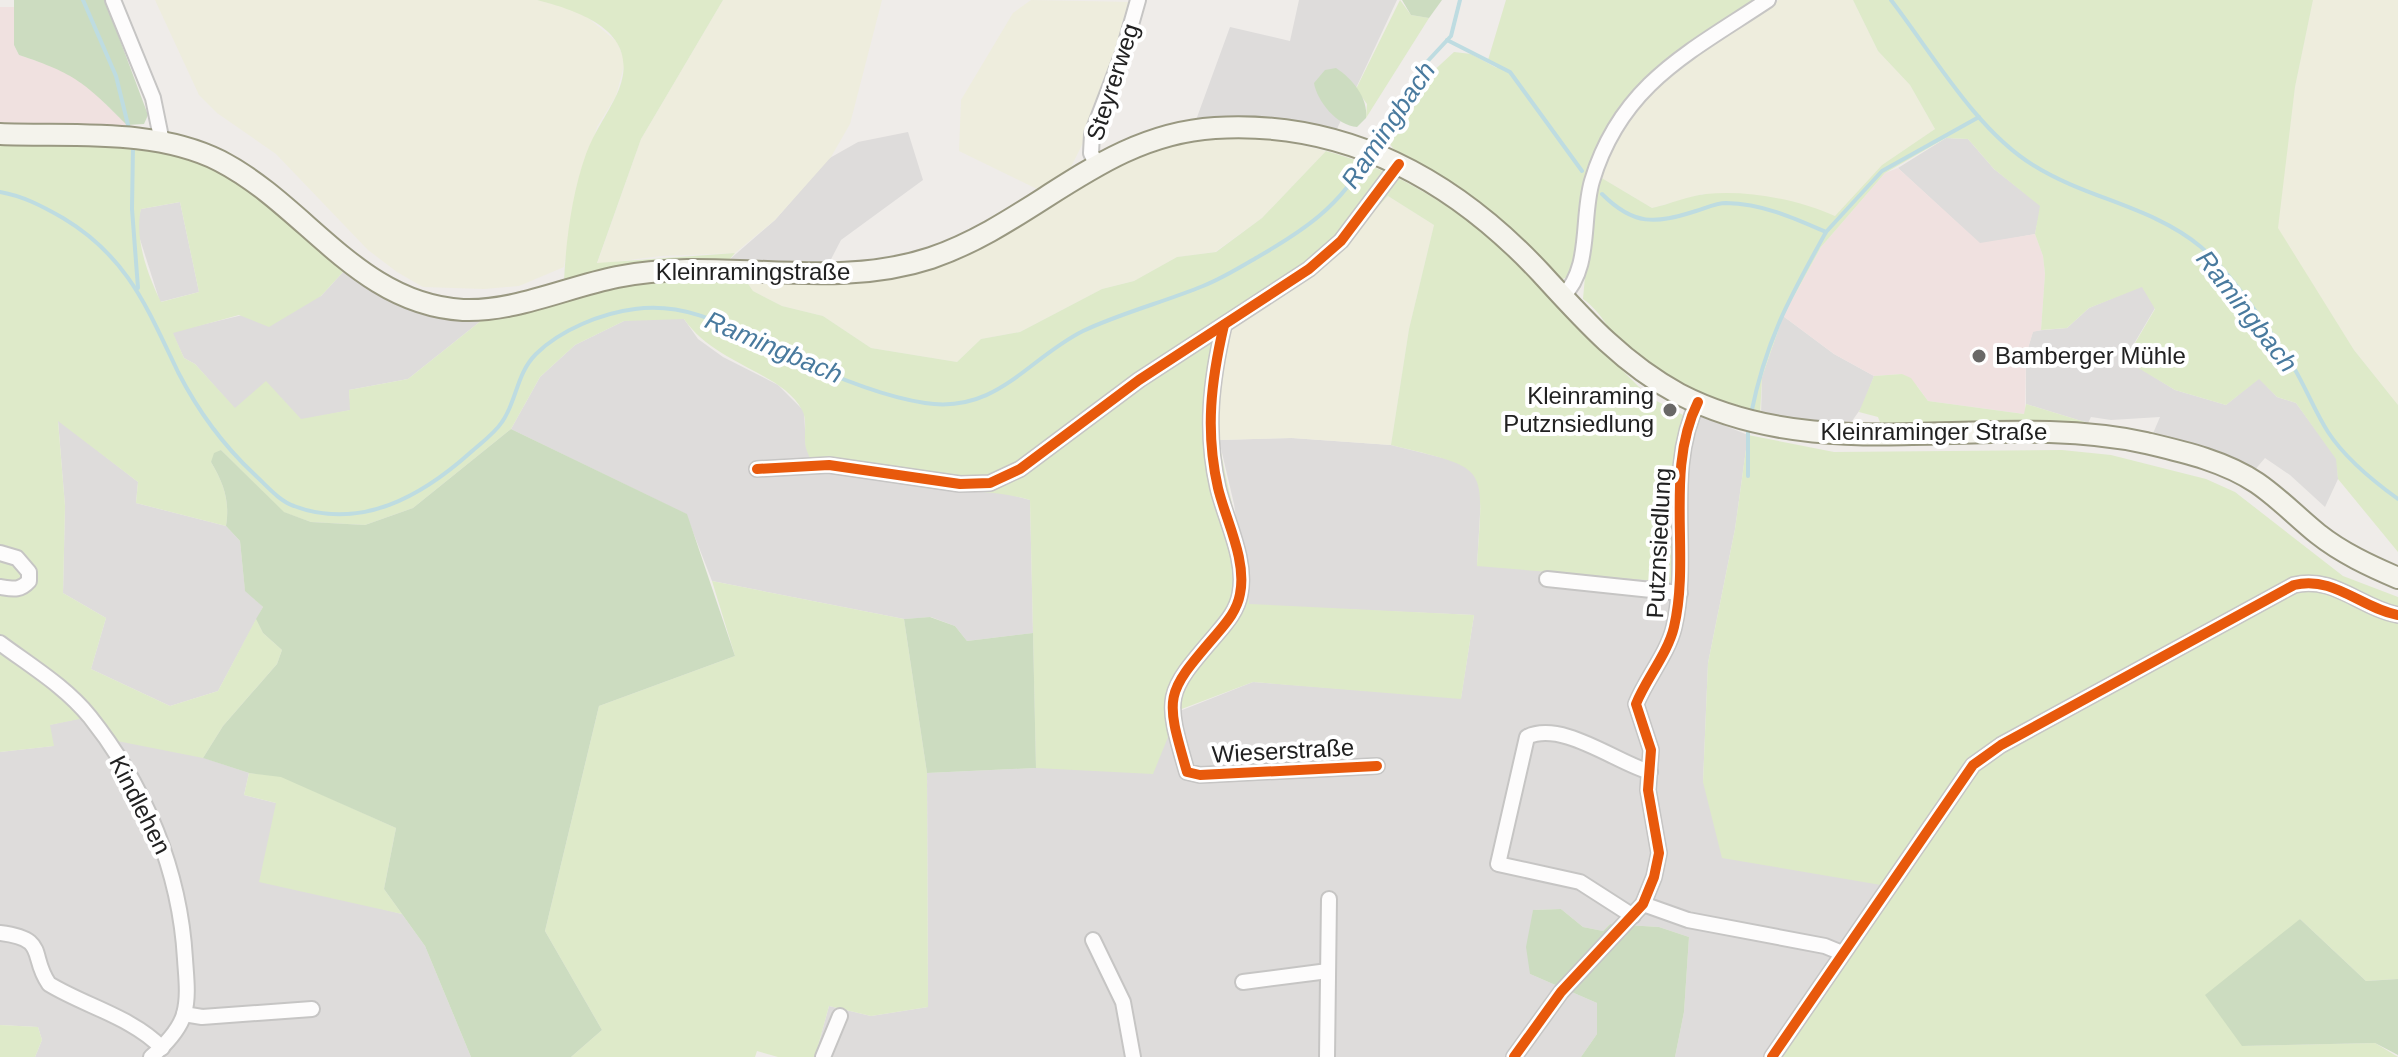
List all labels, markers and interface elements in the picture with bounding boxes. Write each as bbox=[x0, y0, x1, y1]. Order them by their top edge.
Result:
street label: Steyrerweg bbox=[1081, 20, 1144, 144]
water label: Ramingbach bbox=[1335, 56, 1441, 194]
water label: Ramingbach bbox=[2190, 244, 2304, 378]
street label: Kleinramingstraße bbox=[656, 258, 850, 285]
water label: Ramingbach bbox=[701, 305, 847, 389]
place label: Bamberger Mühle bbox=[1995, 342, 2186, 369]
marker: Bamberger Mühle bbox=[1970, 347, 1988, 365]
place label: Kleinraming Putznsiedlung bbox=[1503, 382, 1654, 437]
marker: Kleinraming Putznsiedlung bbox=[1661, 401, 1679, 419]
street label: Kleinraminger Straße bbox=[1821, 418, 2047, 445]
street label: Putznsiedlung bbox=[1641, 467, 1676, 619]
street label: Wieserstraße bbox=[1211, 733, 1355, 768]
street label: Kindlehen bbox=[104, 751, 177, 858]

